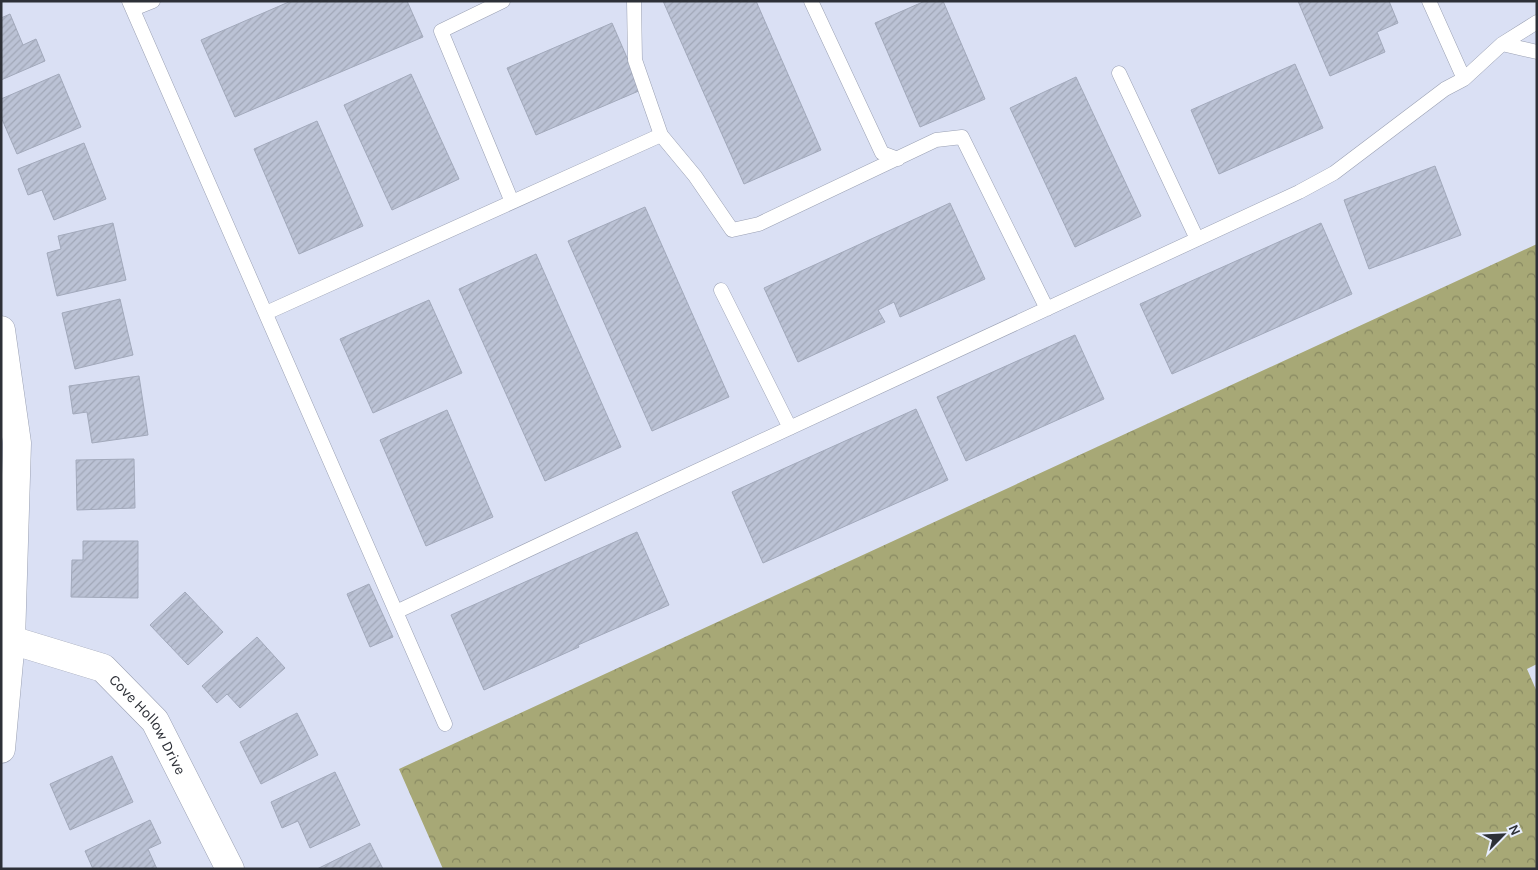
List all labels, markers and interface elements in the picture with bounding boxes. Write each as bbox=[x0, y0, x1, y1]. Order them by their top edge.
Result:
street label: Cove Hollow Drive bbox=[105, 671, 190, 778]
north arrow bbox=[1478, 810, 1528, 860]
text: N bbox=[1505, 822, 1524, 838]

